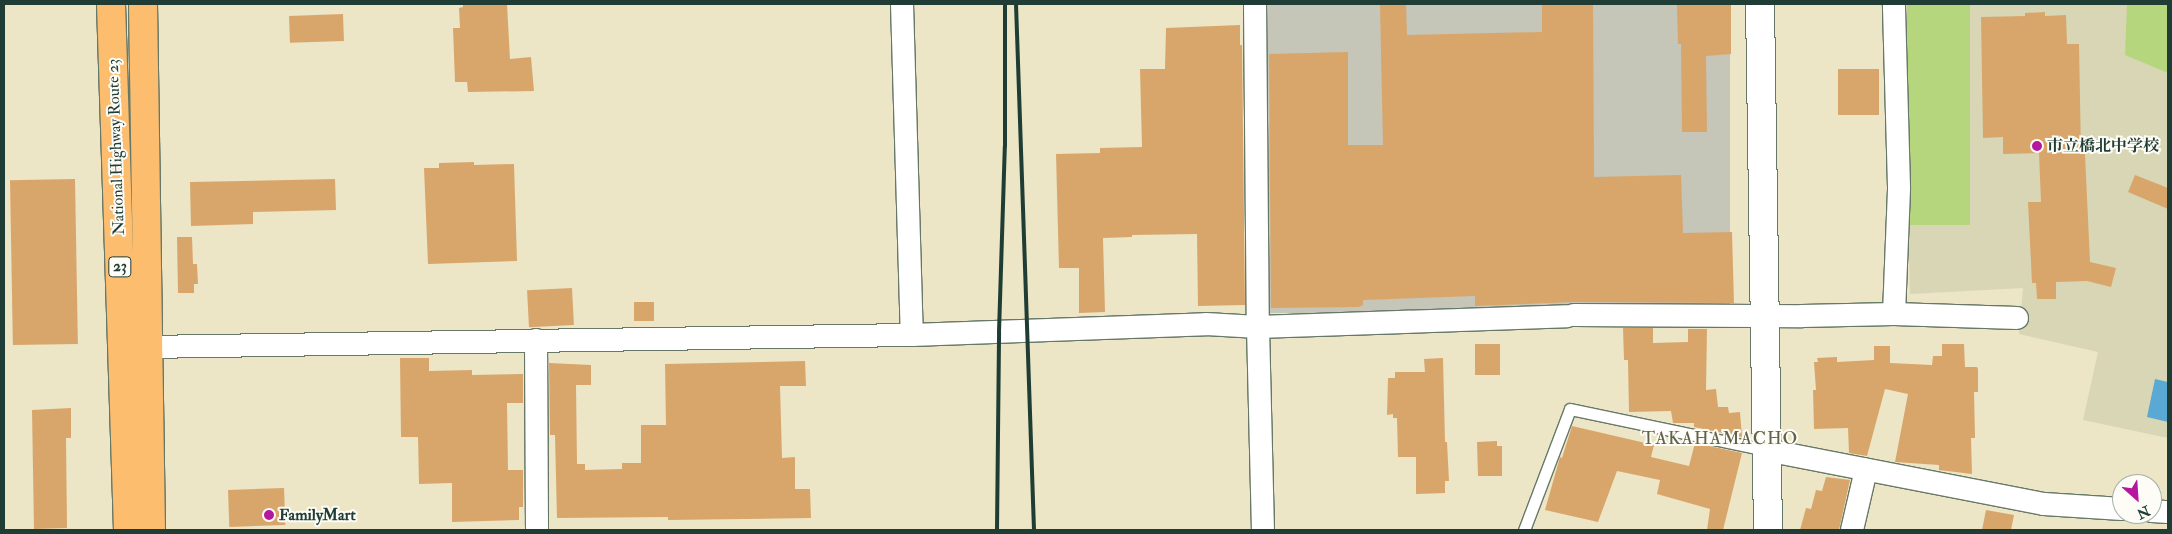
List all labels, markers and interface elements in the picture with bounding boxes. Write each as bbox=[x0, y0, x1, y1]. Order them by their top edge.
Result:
street label: National Highway Route 23 bbox=[103, 58, 129, 236]
place label: 市立橋北中学校 bbox=[2047, 136, 2159, 156]
marker: 市立橋北中学校 bbox=[2031, 140, 2043, 152]
road number: 23 bbox=[108, 254, 132, 280]
district label: TAKAHAMACHO bbox=[1640, 428, 1800, 450]
north arrow bbox=[2112, 474, 2162, 524]
text: N bbox=[2134, 502, 2153, 522]
place label: FamilyMart bbox=[279, 505, 356, 525]
marker: FamilyMart bbox=[263, 509, 275, 521]

